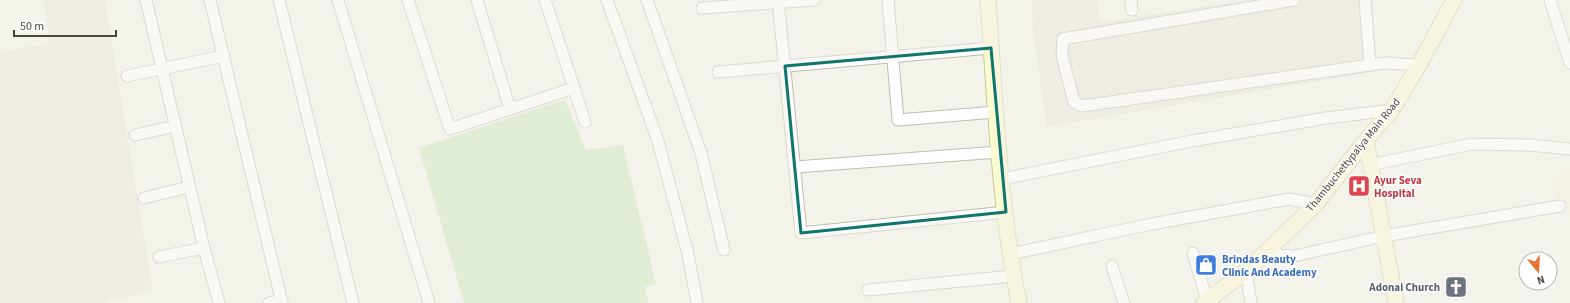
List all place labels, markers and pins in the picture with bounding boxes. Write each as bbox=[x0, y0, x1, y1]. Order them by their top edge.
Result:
hospital icon: Ayur Seva Hospital bbox=[1346, 173, 1372, 199]
place label: Ayur Seva Hospital bbox=[1373, 173, 1422, 201]
shop icon: Brindas Beauty Clinic And Academy bbox=[1193, 252, 1219, 278]
place label: Brindas Beauty Clinic And Academy bbox=[1222, 252, 1317, 280]
church icon: Adonai Church bbox=[1443, 274, 1469, 300]
place label: Adonai Church bbox=[1368, 280, 1440, 295]

